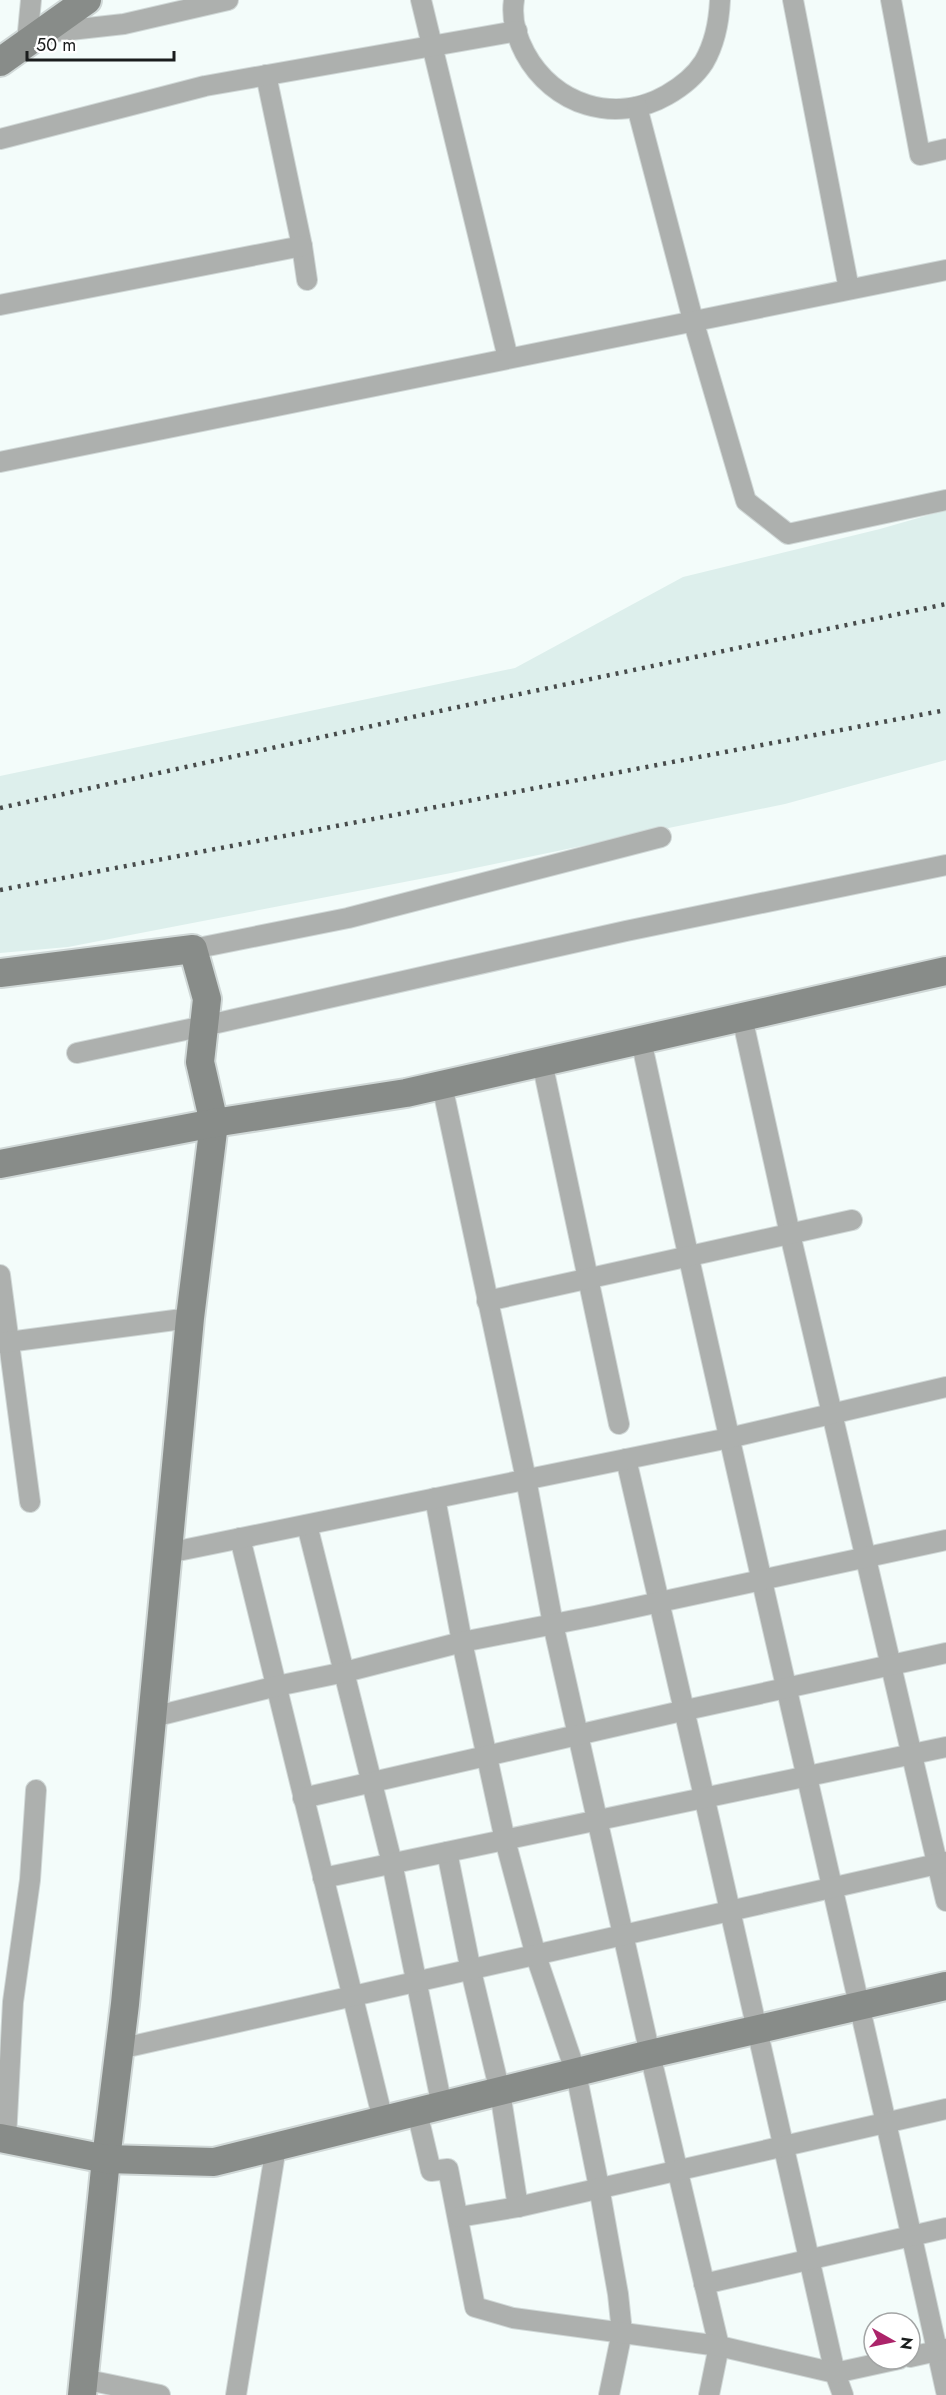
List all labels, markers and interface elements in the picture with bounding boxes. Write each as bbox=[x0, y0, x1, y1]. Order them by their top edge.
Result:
scale bar bbox=[27, 24, 174, 62]
text: 50 m bbox=[36, 32, 76, 58]
north arrow bbox=[862, 2311, 922, 2371]
text: N bbox=[894, 2335, 919, 2351]

